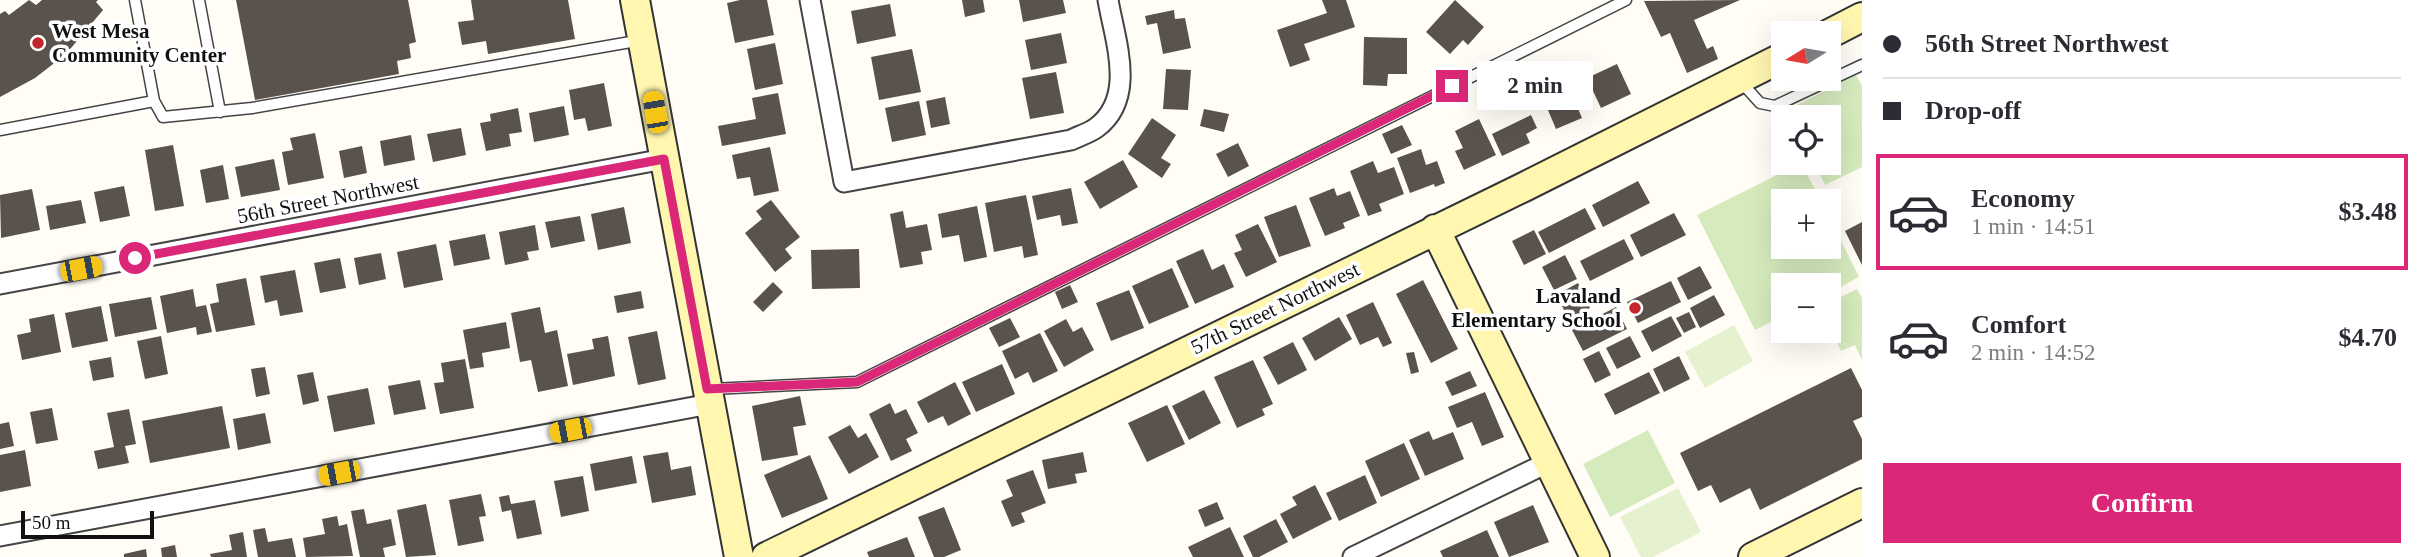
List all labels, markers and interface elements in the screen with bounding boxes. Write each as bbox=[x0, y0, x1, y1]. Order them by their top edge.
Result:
place label: West Mesa Community Center bbox=[52, 19, 226, 67]
north arrow bbox=[1771, 21, 1841, 91]
map controls bbox=[1771, 21, 1841, 343]
text: 56th Street Northwest bbox=[1925, 29, 2169, 58]
marker: West Mesa Community Center bbox=[30, 35, 46, 51]
callout: 2 min bbox=[1476, 62, 1592, 110]
route end bbox=[1436, 70, 1468, 102]
text: 2 min bbox=[1507, 73, 1563, 98]
car bbox=[642, 89, 669, 135]
text: Drop-off bbox=[1925, 96, 2021, 125]
button: locate bbox=[1771, 105, 1841, 175]
street label: 56th Street Northwest bbox=[235, 170, 421, 228]
icon: car bbox=[1887, 181, 1950, 244]
text: Economy bbox=[1971, 184, 2075, 213]
button: + bbox=[1771, 189, 1841, 259]
text: $3.48 bbox=[2339, 197, 2397, 226]
text: 1 min · 14:51 bbox=[1971, 214, 2096, 239]
route start bbox=[119, 242, 151, 274]
car bbox=[59, 255, 104, 283]
street label: 57th Street Northwest bbox=[1187, 257, 1363, 359]
button: − bbox=[1771, 273, 1841, 343]
place label: Lavaland Elementary School bbox=[1451, 284, 1621, 332]
marker: Lavaland Elementary School bbox=[1627, 300, 1643, 316]
icon: car bbox=[1887, 307, 1950, 370]
text: Comfort bbox=[1971, 310, 2066, 339]
text: $4.70 bbox=[2339, 323, 2397, 352]
text: 2 min · 14:52 bbox=[1971, 340, 2096, 365]
car bbox=[548, 416, 593, 444]
car bbox=[317, 459, 362, 487]
button: Confirm bbox=[1883, 463, 2401, 543]
scale bar bbox=[21, 508, 154, 540]
text: 50 m bbox=[32, 512, 71, 533]

